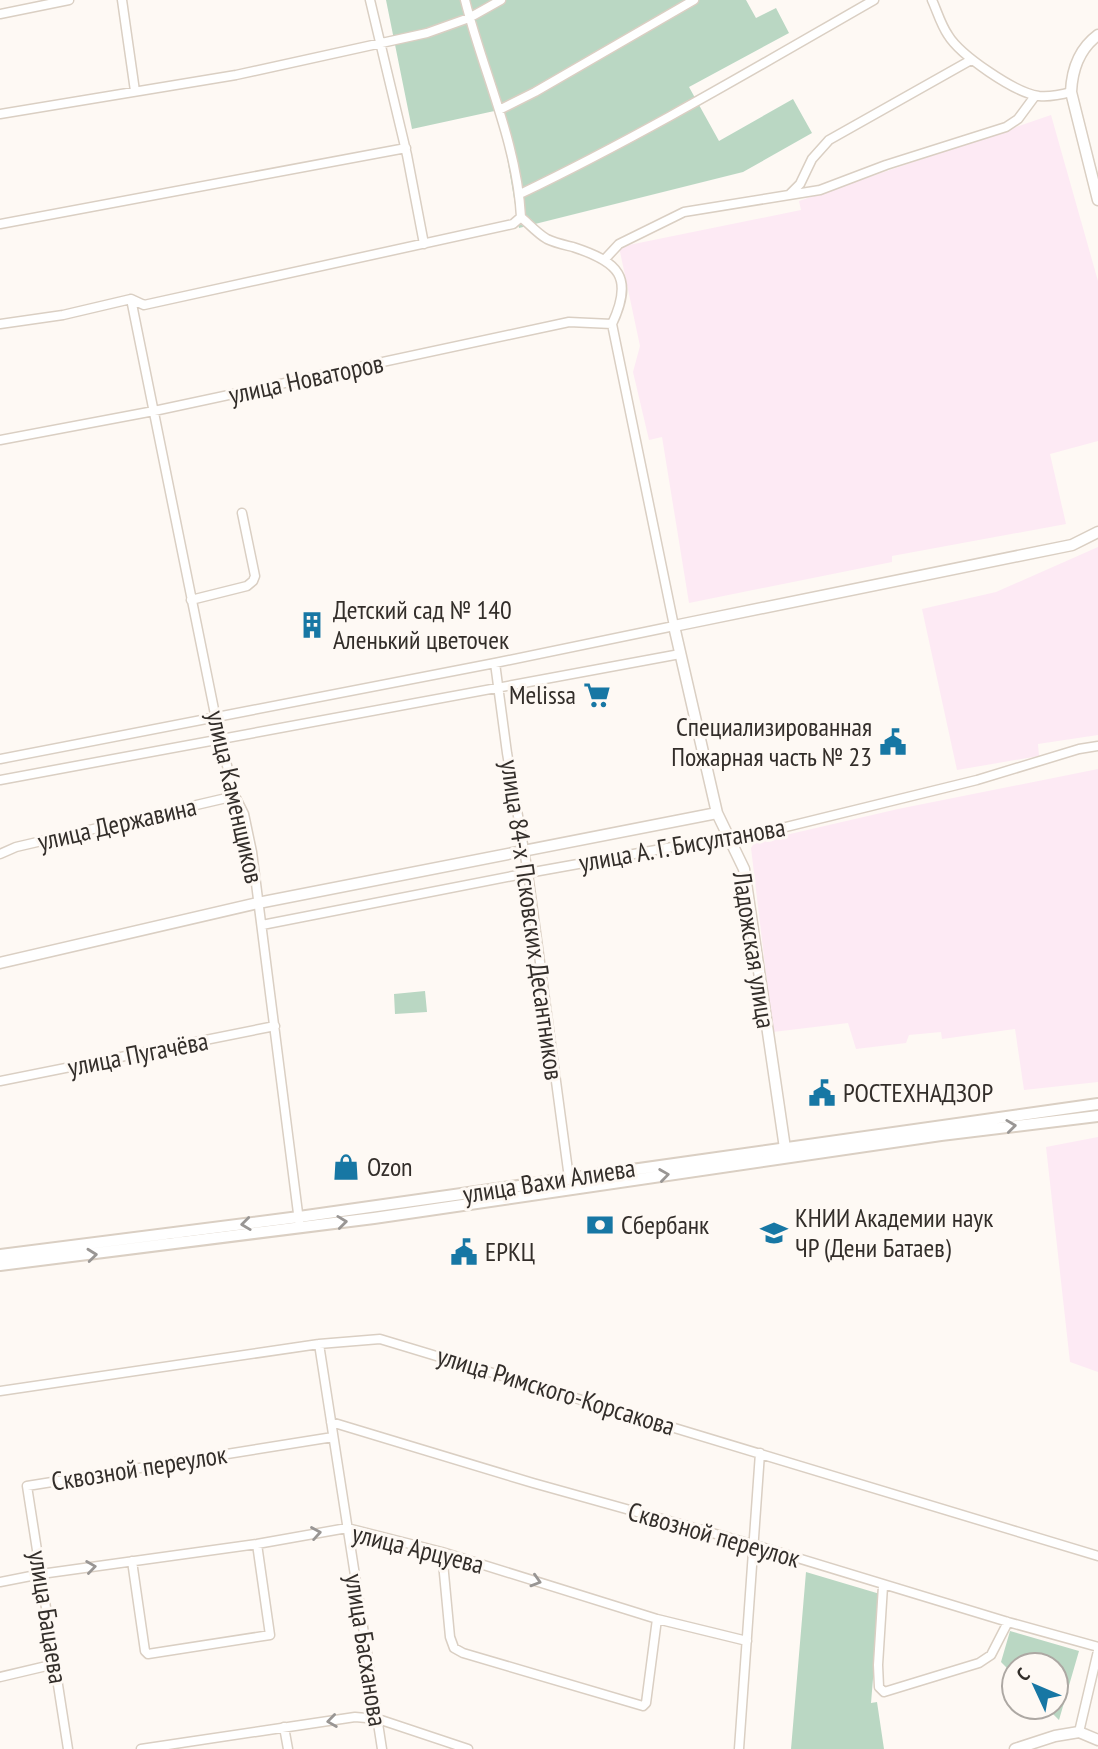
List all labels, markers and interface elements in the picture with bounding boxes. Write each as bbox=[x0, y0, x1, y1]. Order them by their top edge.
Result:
street label: улица Новаторов bbox=[226, 346, 386, 411]
place label: Детский сад № 140 Аленький цветочек bbox=[333, 593, 512, 656]
building icon: Детский сад № 140 Аленький цветочек bbox=[297, 610, 327, 640]
place label: Melissa bbox=[509, 678, 576, 711]
supermarket icon: Melissa bbox=[582, 680, 612, 710]
street label: улица Каменщиков bbox=[200, 707, 271, 887]
place label: Специализированная Пожарная часть № 23 bbox=[671, 710, 872, 773]
public building icon: Специализированная Пожарная часть № 23 bbox=[878, 727, 908, 757]
street label: улица 84-х Псковских Десантников bbox=[494, 758, 571, 1082]
street label: улица Державина bbox=[34, 789, 199, 858]
street label: улица А. Г. Бисултанова bbox=[576, 810, 788, 879]
street label: Ладожская улица bbox=[726, 868, 783, 1031]
street label: улица Пугачёва bbox=[65, 1024, 211, 1083]
place label: РОСТЕХНАДЗОР bbox=[843, 1076, 993, 1109]
public building icon: РОСТЕХНАДЗОР bbox=[807, 1078, 837, 1108]
one-way arrow bbox=[1005, 1119, 1016, 1134]
place label: Ozon bbox=[367, 1150, 413, 1183]
street label: улица Вахи Алиева bbox=[460, 1151, 637, 1210]
shop icon: Ozon bbox=[331, 1152, 361, 1182]
one-way arrow bbox=[658, 1167, 670, 1182]
place label: КНИИ Академии наук ЧР (Дени Батаев) bbox=[795, 1201, 993, 1264]
place label: Сбербанк bbox=[621, 1208, 709, 1241]
bank icon: Сбербанк bbox=[585, 1210, 615, 1240]
one-way arrow bbox=[336, 1215, 348, 1230]
one-way arrow bbox=[240, 1217, 252, 1232]
school or university icon: КНИИ Академии наук ЧР (Дени Батаев) bbox=[759, 1218, 789, 1248]
place label: ЕРКЦ bbox=[485, 1235, 535, 1268]
public building icon: ЕРКЦ bbox=[449, 1237, 479, 1267]
one-way arrow bbox=[86, 1247, 98, 1262]
street label: улица Римского-Корсакова bbox=[433, 1339, 679, 1442]
street label: Сквозной переулок bbox=[49, 1437, 229, 1498]
street label: Сквозной переулок bbox=[624, 1494, 804, 1575]
street label: улица Арцуева bbox=[349, 1516, 487, 1581]
one-way arrow bbox=[310, 1526, 322, 1541]
street label: улица Бацаева bbox=[22, 1548, 75, 1686]
one-way arrow bbox=[86, 1560, 97, 1575]
street label: улица Басханова bbox=[338, 1571, 395, 1729]
one-way arrow bbox=[530, 1573, 542, 1588]
north arrow bbox=[1000, 1651, 1070, 1721]
text: С bbox=[1011, 1663, 1035, 1686]
one-way arrow bbox=[326, 1713, 337, 1728]

